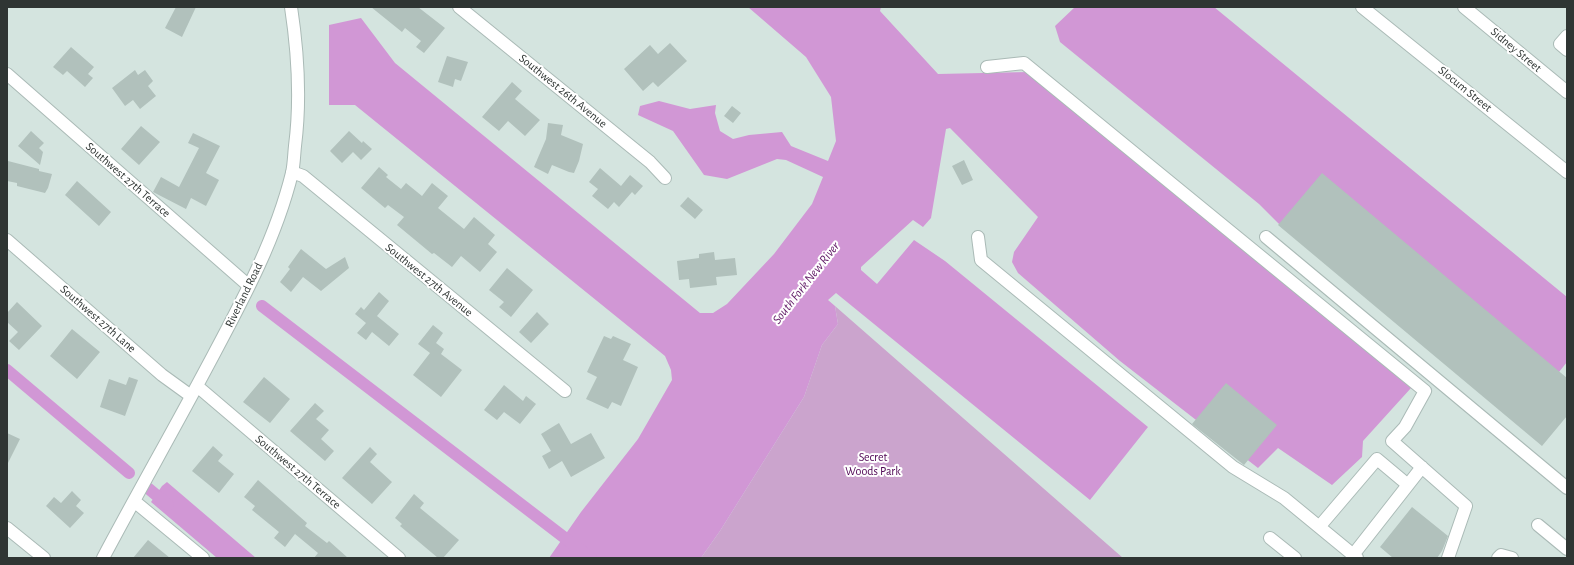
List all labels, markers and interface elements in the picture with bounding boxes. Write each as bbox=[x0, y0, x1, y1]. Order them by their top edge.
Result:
street label: Sidney Street bbox=[1488, 25, 1544, 75]
street label: Southwest 26th Avenue bbox=[516, 51, 610, 131]
street label: Slocum Street bbox=[1435, 63, 1495, 115]
street label: Southwest 27th Terrace bbox=[83, 139, 173, 221]
water label: South Fork New River bbox=[769, 239, 843, 327]
street label: Southwest 27th Avenue bbox=[382, 240, 476, 320]
street label: Riverland Road bbox=[222, 260, 266, 330]
street label: Southwest 27th Lane bbox=[57, 282, 139, 356]
street label: Southwest 27th Terrace bbox=[252, 432, 344, 512]
park label: Secret Woods Park bbox=[845, 450, 901, 478]

